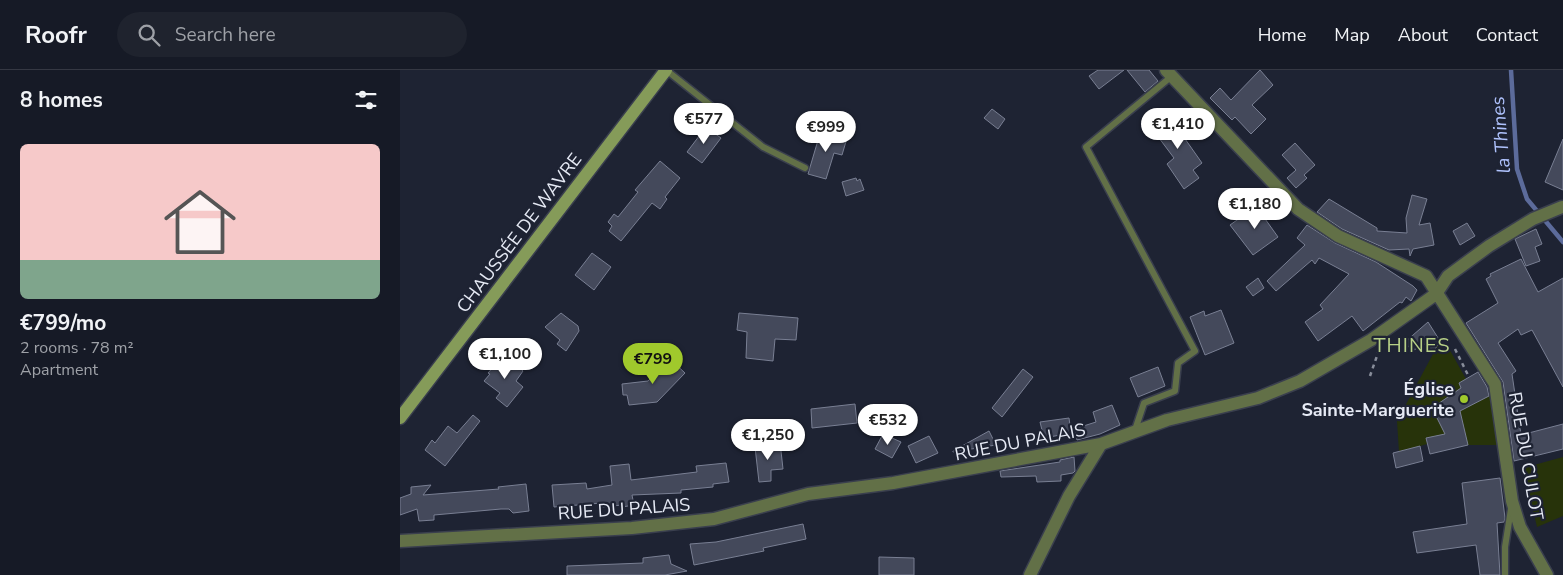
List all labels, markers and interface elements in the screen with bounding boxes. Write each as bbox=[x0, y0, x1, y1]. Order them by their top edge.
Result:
search box bbox=[117, 12, 467, 57]
text: Roofr bbox=[25, 19, 87, 51]
icon: search bbox=[135, 21, 163, 49]
text: Search here bbox=[175, 22, 276, 48]
text: Home bbox=[1258, 23, 1306, 47]
text: Map bbox=[1334, 23, 1370, 47]
text: About bbox=[1398, 23, 1448, 47]
text: Contact bbox=[1476, 23, 1538, 47]
text: 8 homes bbox=[20, 86, 103, 114]
icon: filters bbox=[352, 86, 380, 114]
water label: la Thines bbox=[1485, 95, 1517, 175]
pin: €577 bbox=[674, 102, 734, 145]
text: €577 bbox=[685, 108, 723, 130]
pin: €1,410 bbox=[1137, 108, 1219, 150]
pin: €999 bbox=[796, 111, 856, 153]
text: €1,410 bbox=[1152, 113, 1204, 135]
text: €999 bbox=[807, 116, 845, 138]
street label: CHAUSSÉE DE WAVRE bbox=[451, 148, 587, 318]
icon: home bbox=[155, 177, 245, 267]
pin: €1,180 bbox=[1214, 188, 1296, 230]
text: €1,180 bbox=[1229, 193, 1281, 215]
text: €799/mo bbox=[20, 309, 106, 337]
district label: THINES bbox=[1374, 332, 1450, 359]
text: 2 rooms · 78 m² bbox=[20, 337, 133, 359]
pin: €1,100 bbox=[464, 338, 546, 380]
pin: €799 bbox=[623, 342, 683, 385]
text: €1,100 bbox=[479, 343, 531, 365]
text: €799 bbox=[634, 348, 672, 370]
text: Apartment bbox=[20, 359, 98, 381]
place label: Église Sainte-Marguerite bbox=[1301, 377, 1454, 422]
street label: RUE DU CULOT bbox=[1503, 390, 1549, 522]
marker: Église Sainte-Marguerite bbox=[1458, 393, 1470, 405]
pin: €532 bbox=[858, 404, 918, 446]
text: €532 bbox=[869, 409, 907, 431]
pin: €1,250 bbox=[727, 418, 809, 461]
street label: RUE DU PALAIS bbox=[953, 418, 1087, 466]
text: €1,250 bbox=[742, 424, 794, 446]
street label: RUE DU PALAIS bbox=[557, 492, 691, 526]

